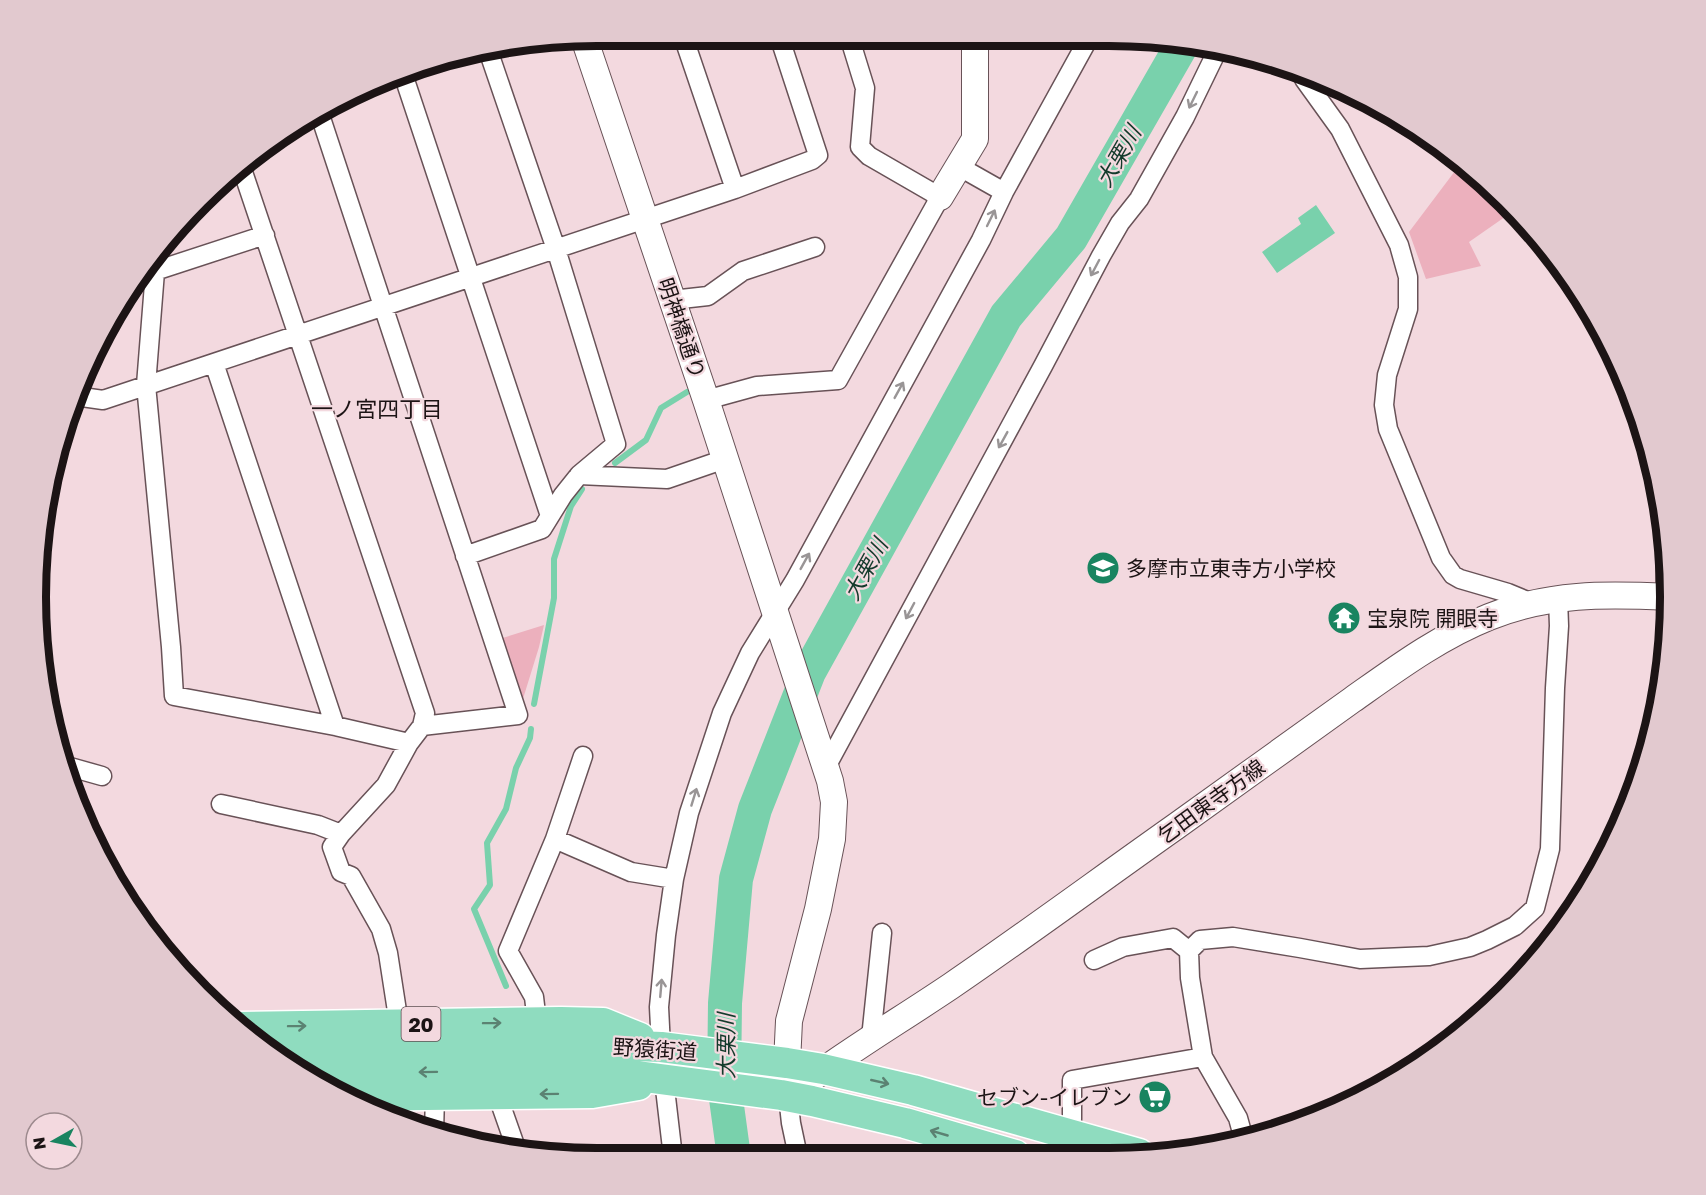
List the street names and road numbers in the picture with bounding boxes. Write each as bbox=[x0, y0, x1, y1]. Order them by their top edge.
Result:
street label: 明神橋通り bbox=[653, 274, 711, 382]
street label: 乞田東寺方線 bbox=[1152, 753, 1270, 849]
road number: 20 bbox=[402, 1007, 440, 1041]
street label: 野猿街道 bbox=[612, 1033, 698, 1065]

